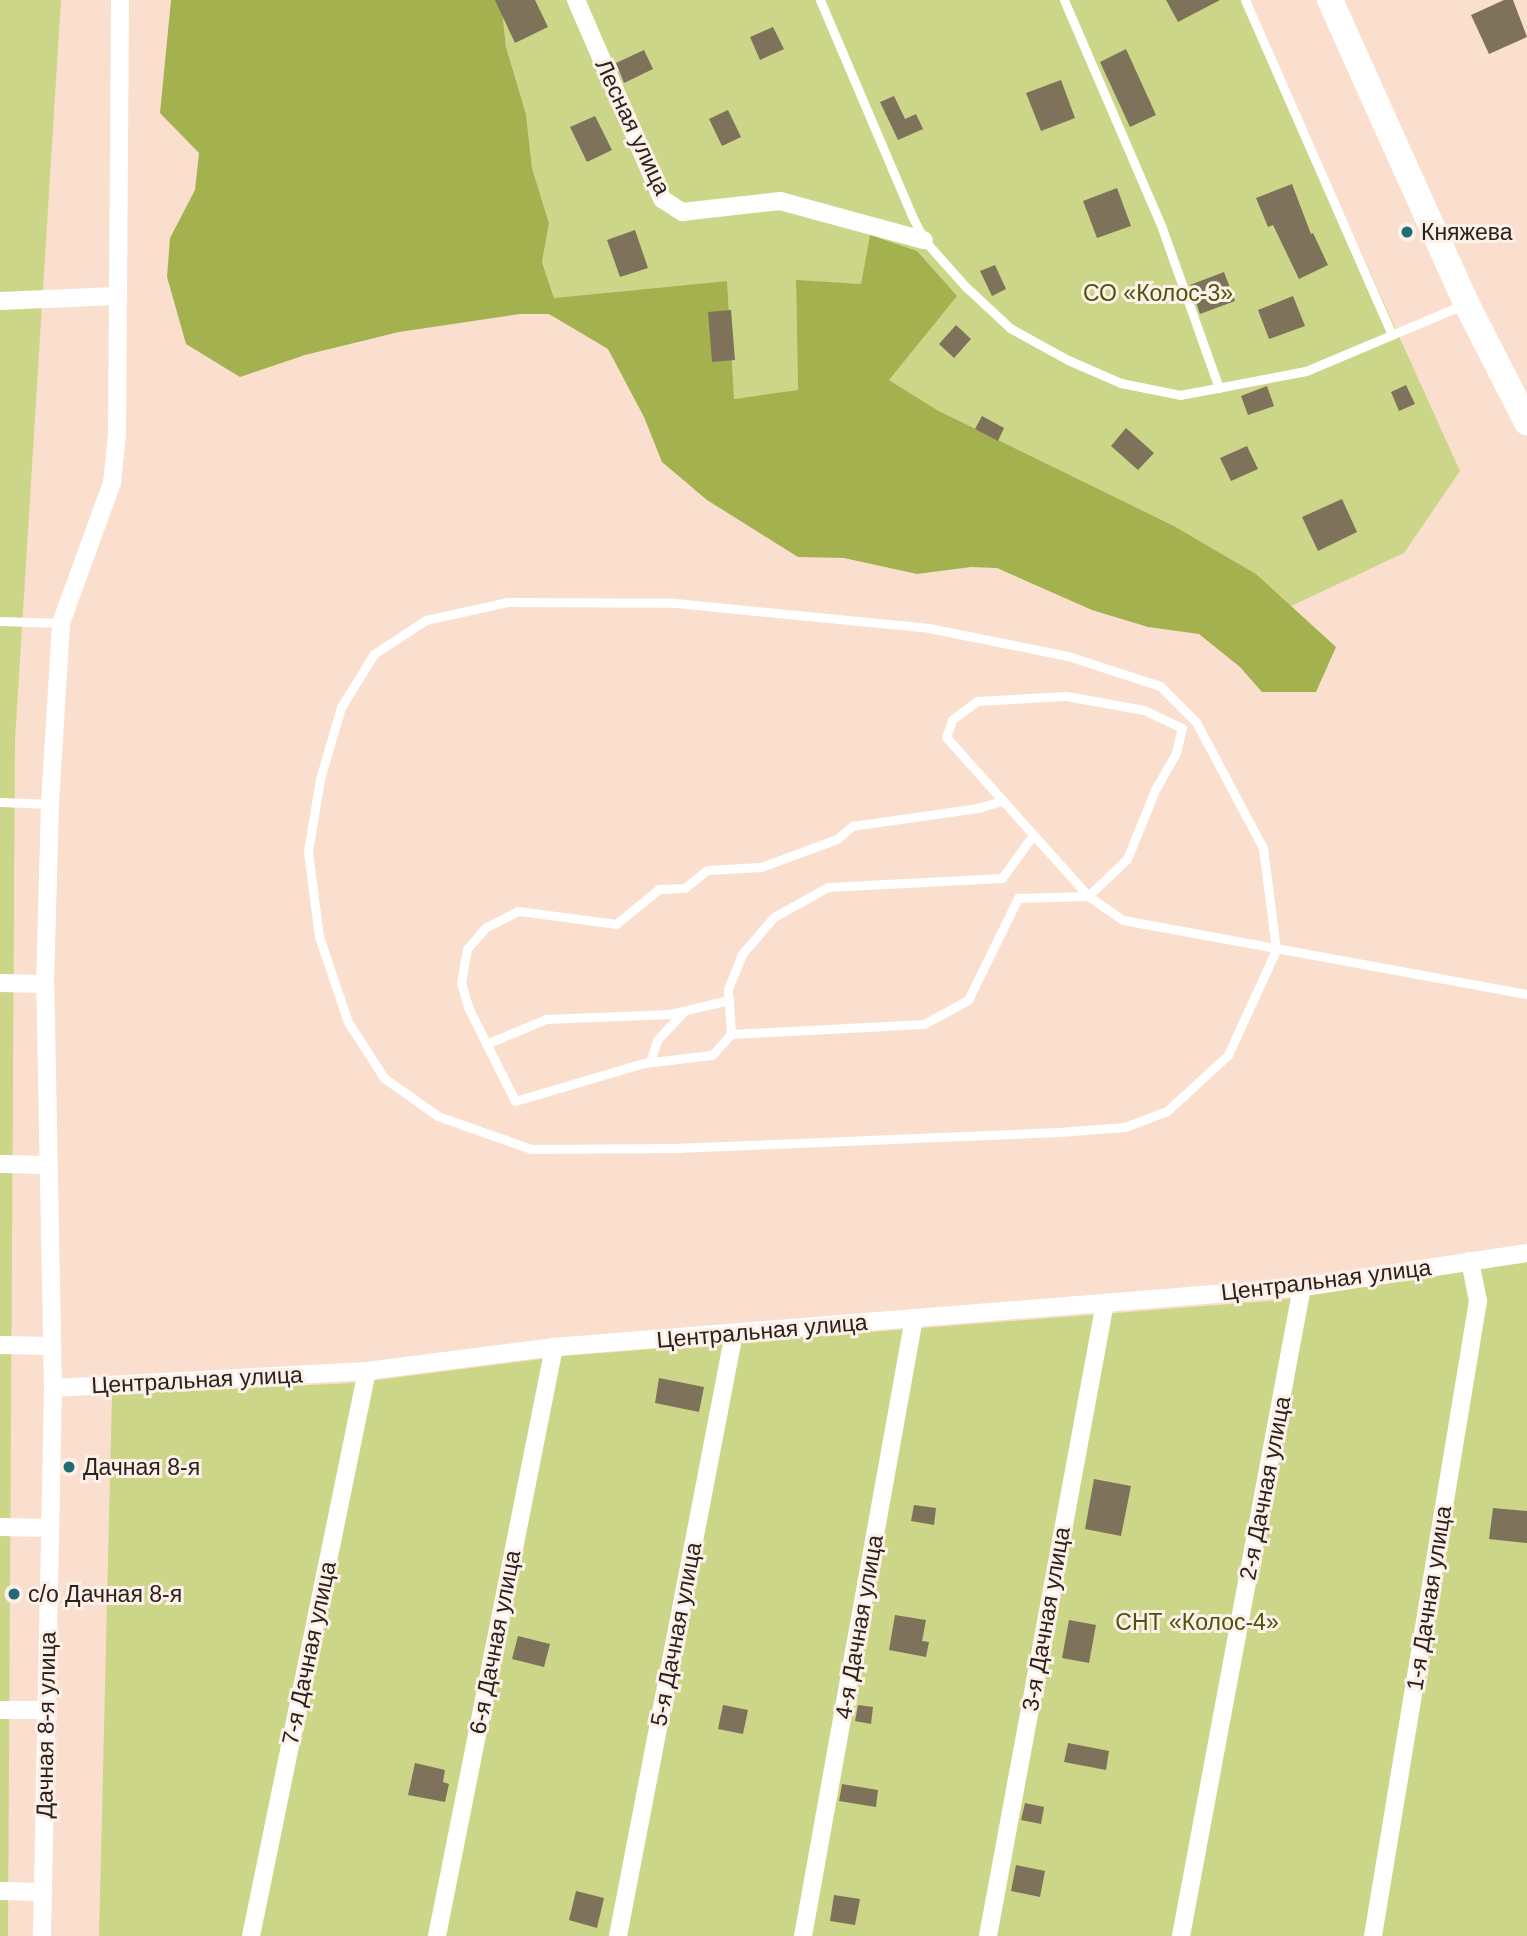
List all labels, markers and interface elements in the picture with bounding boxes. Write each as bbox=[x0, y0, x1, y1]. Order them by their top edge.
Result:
street label: Лесная улица bbox=[589, 55, 677, 199]
place label: Княжева bbox=[1421, 218, 1512, 246]
marker: Княжева bbox=[1399, 224, 1415, 240]
park label: СО «Колос-3» bbox=[1083, 279, 1233, 307]
street label: Центральная улица bbox=[1219, 1253, 1433, 1307]
street label: Центральная улица bbox=[655, 1308, 869, 1354]
street label: Центральная улица bbox=[91, 1361, 303, 1399]
street label: 2-я Дачная улица bbox=[1234, 1394, 1296, 1582]
place label: Дачная 8-я bbox=[83, 1453, 200, 1481]
marker: Дачная 8-я bbox=[61, 1459, 77, 1475]
street label: 1-я Дачная улица bbox=[1401, 1504, 1457, 1692]
street label: 3-я Дачная улица bbox=[1016, 1525, 1076, 1713]
street label: 4-я Дачная улица bbox=[829, 1533, 889, 1721]
street label: 5-я Дачная улица bbox=[645, 1540, 707, 1728]
street label: 6-я Дачная улица bbox=[464, 1548, 526, 1736]
street label: 7-я Дачная улица bbox=[276, 1559, 342, 1747]
place label: с/о Дачная 8-я bbox=[28, 1580, 182, 1608]
marker: с/о Дачная 8-я bbox=[6, 1586, 22, 1602]
park label: СНТ «Колос-4» bbox=[1115, 1608, 1279, 1636]
street label: Дачная 8-я улица bbox=[31, 1631, 61, 1819]

